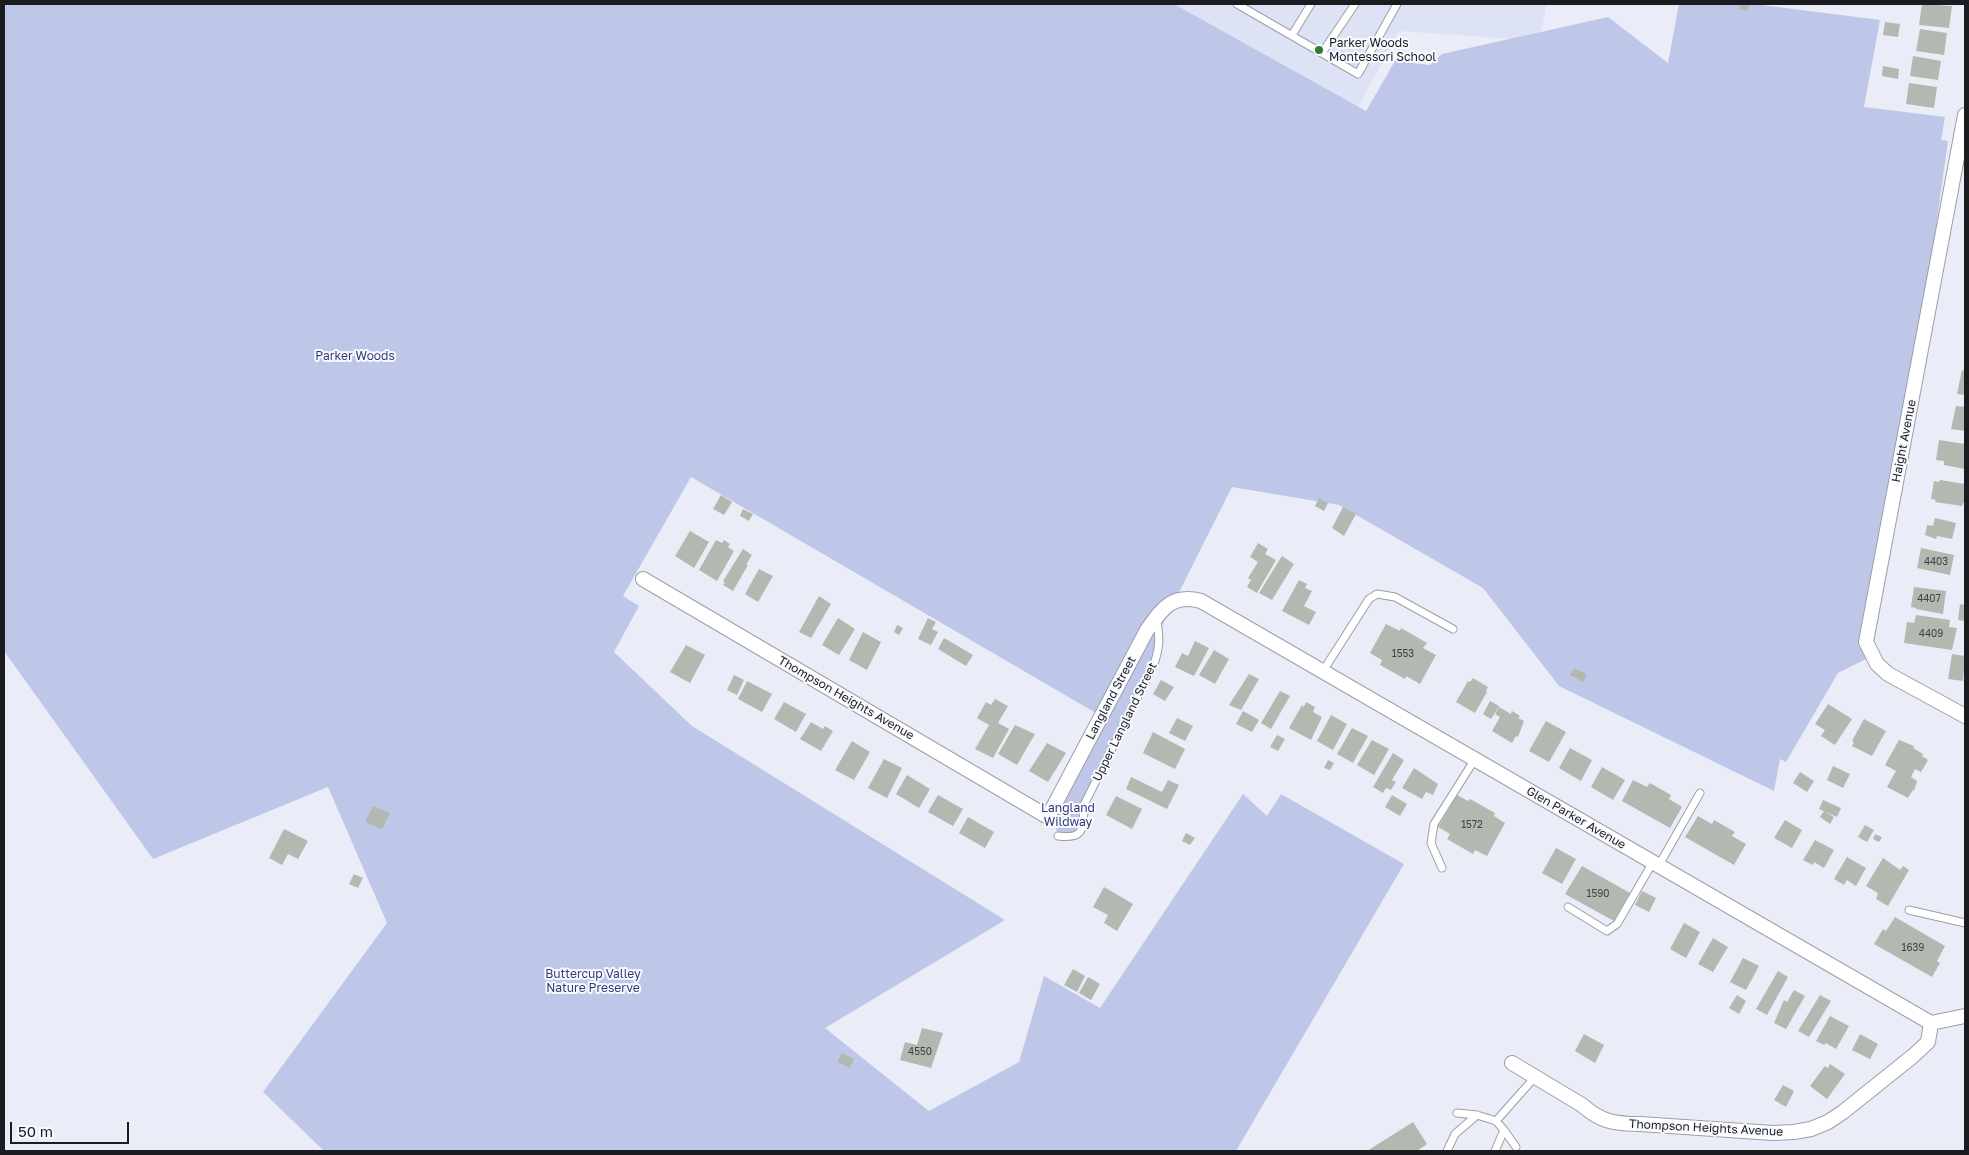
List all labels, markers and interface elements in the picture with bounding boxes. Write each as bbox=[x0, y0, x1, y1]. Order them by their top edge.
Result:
place label: Parker Woods Montessori School bbox=[1329, 36, 1436, 64]
marker: Parker Woods Montessori School bbox=[1313, 44, 1325, 56]
park label: Parker Woods bbox=[315, 349, 395, 363]
street label: Haight Avenue bbox=[1889, 398, 1919, 484]
house number: 4403 bbox=[1924, 556, 1948, 568]
house number: 4407 bbox=[1917, 593, 1941, 605]
house number: 4409 bbox=[1919, 628, 1943, 640]
house number: 1553 bbox=[1392, 648, 1414, 660]
street label: Thompson Heights Avenue bbox=[776, 653, 916, 743]
street label: Langland Street bbox=[1083, 654, 1139, 742]
street label: Upper Langland Street bbox=[1090, 660, 1160, 784]
street label: Glen Parker Avenue bbox=[1524, 784, 1628, 852]
park label: Langland Wildway bbox=[1041, 801, 1095, 829]
house number: 1572 bbox=[1461, 819, 1483, 831]
house number: 1590 bbox=[1587, 888, 1609, 900]
house number: 1639 bbox=[1902, 942, 1924, 954]
park label: Buttercup Valley Nature Preserve bbox=[545, 967, 641, 995]
house number: 4550 bbox=[908, 1046, 932, 1058]
scale bar bbox=[12, 1112, 131, 1144]
street label: Thompson Heights Avenue bbox=[1629, 1117, 1783, 1139]
text: 50 m bbox=[18, 1122, 53, 1140]

